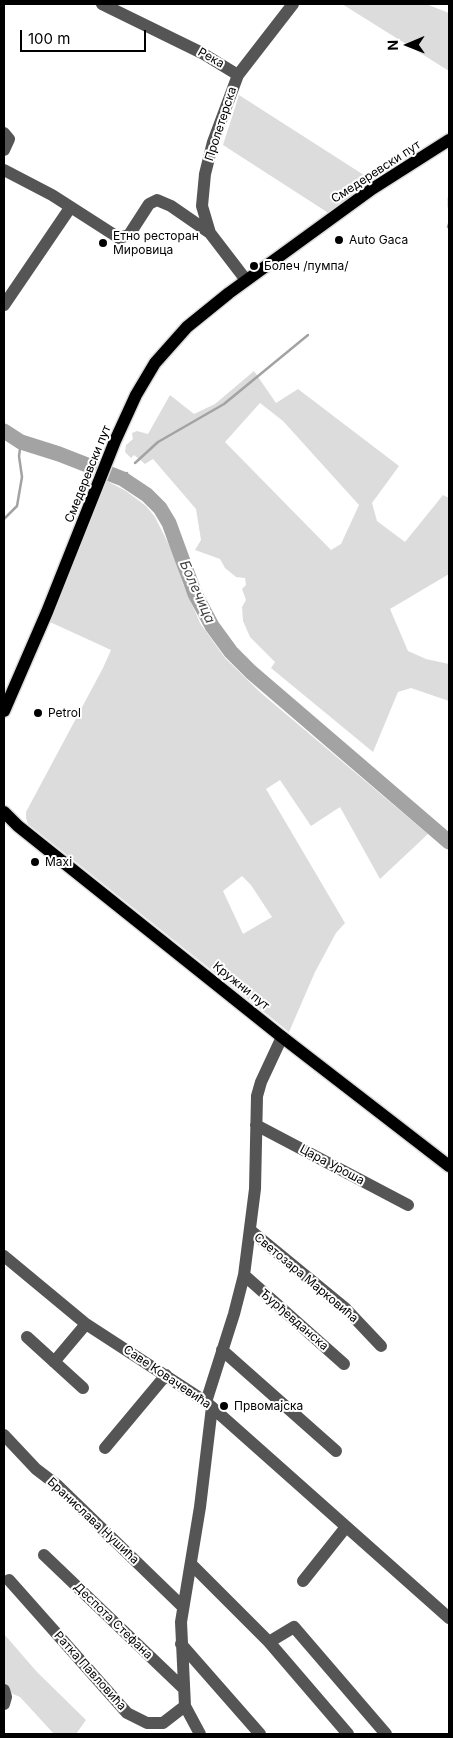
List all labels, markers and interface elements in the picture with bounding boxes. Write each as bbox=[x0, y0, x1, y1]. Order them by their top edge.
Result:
scale bar bbox=[22, 20, 149, 52]
north arrow bbox=[383, 20, 433, 70]
text: 100 m bbox=[28, 29, 70, 48]
text: N bbox=[384, 40, 401, 51]
street label: Река bbox=[195, 45, 227, 71]
street label: Пролетерска bbox=[202, 85, 240, 163]
street label: Смедеревски пут bbox=[329, 138, 423, 206]
place label: Етно ресторан Мировица bbox=[113, 229, 199, 257]
place label: Auto Gaca bbox=[349, 233, 408, 247]
marker: Auto Gaca bbox=[333, 234, 345, 246]
marker: Етно ресторан Мировица bbox=[97, 237, 109, 249]
place label: Болеч /пумпа/ bbox=[264, 259, 349, 273]
marker: Болеч /пумпа/ bbox=[248, 260, 260, 272]
street label: Смедеревски пут bbox=[62, 423, 114, 525]
water label: Болечица bbox=[176, 558, 218, 626]
place label: Petrol bbox=[48, 706, 81, 720]
marker: Petrol bbox=[32, 707, 44, 719]
place label: Maxi bbox=[45, 855, 72, 869]
marker: Maxi bbox=[29, 856, 41, 868]
street label: Кружни пут bbox=[210, 959, 272, 1013]
street label: Цара Уроша bbox=[297, 1142, 367, 1188]
street label: Светозара Марковића bbox=[251, 1230, 361, 1326]
street label: Ђурђевданска bbox=[257, 1286, 331, 1354]
street label: Саве Ковачевића bbox=[120, 1342, 214, 1412]
place label: Првомајска bbox=[234, 1399, 303, 1413]
marker: Првомајска bbox=[218, 1400, 230, 1412]
street label: Бранислава Нушића bbox=[44, 1475, 142, 1567]
street label: Деспота Стефана bbox=[71, 1580, 155, 1662]
street label: Ратка Павловића bbox=[51, 1629, 129, 1713]

